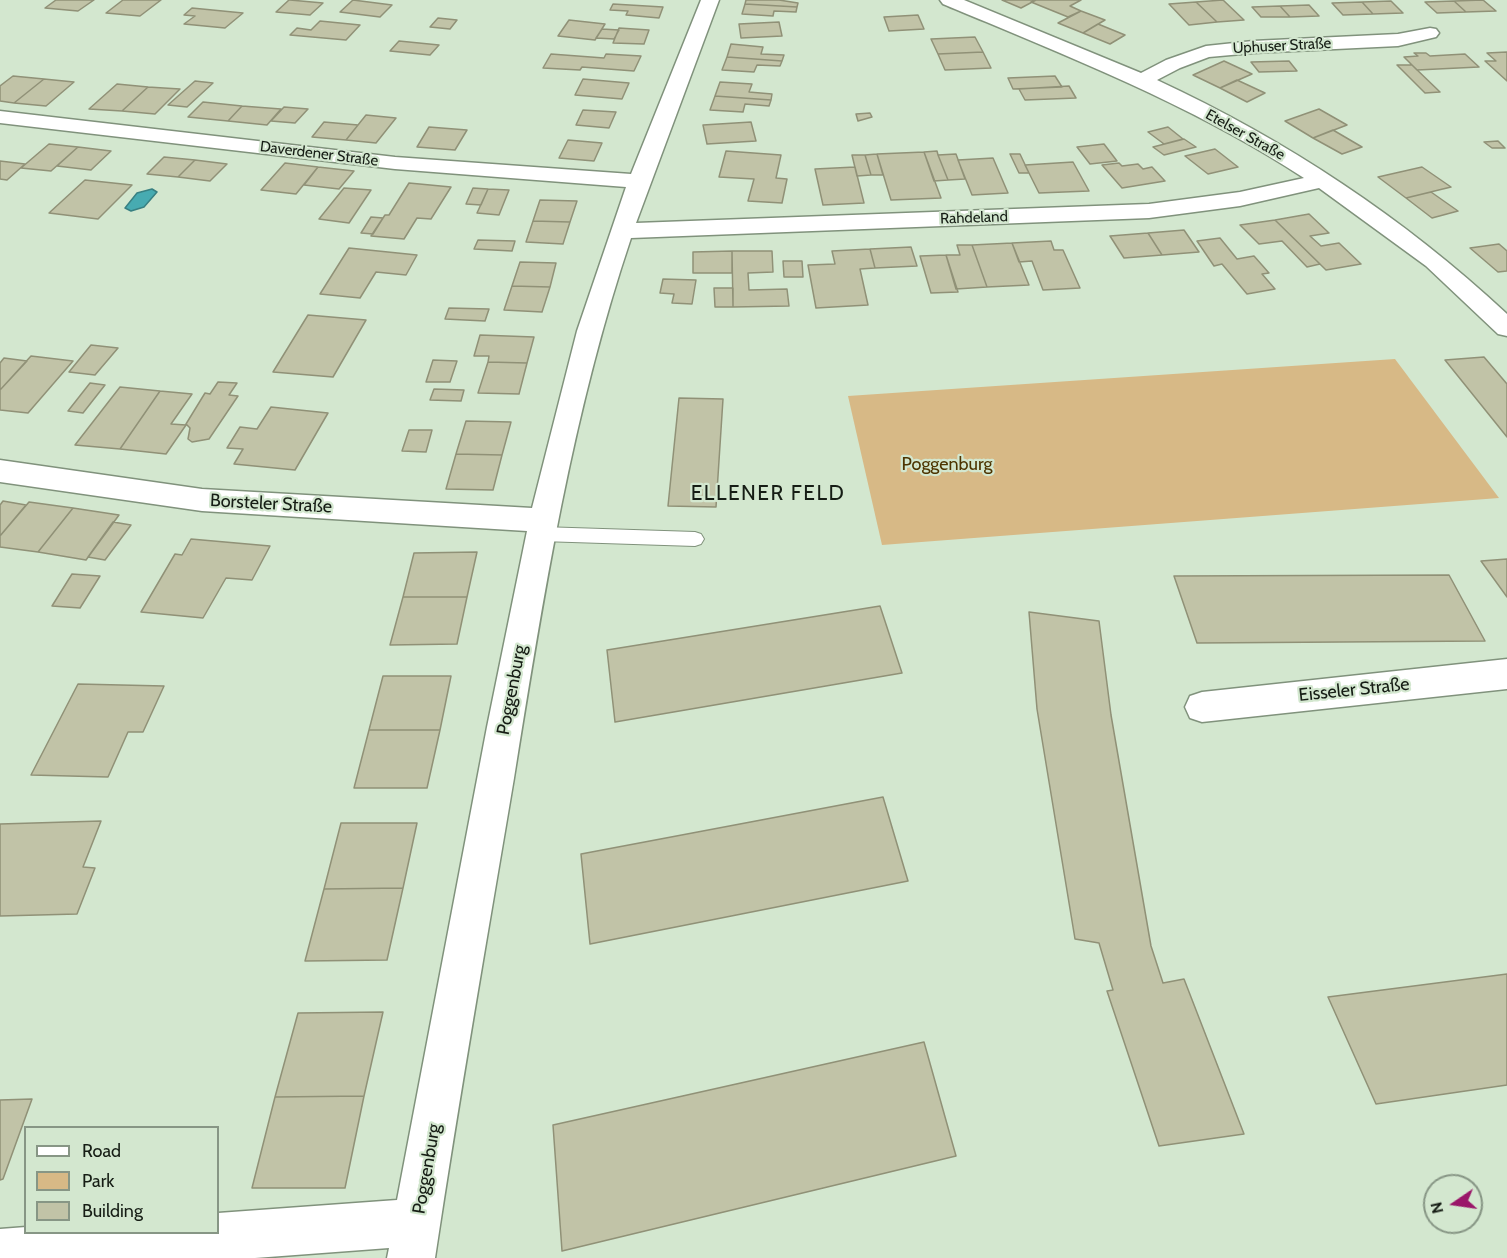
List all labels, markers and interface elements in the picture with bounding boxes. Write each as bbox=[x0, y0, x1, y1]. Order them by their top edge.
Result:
street label: Uphuser Straße bbox=[1232, 34, 1332, 58]
street label: Etelser Straße bbox=[1202, 106, 1288, 164]
street label: Daverdener Straße bbox=[259, 138, 379, 170]
street label: Rahdeland bbox=[940, 208, 1008, 228]
park label: Poggenburg bbox=[901, 454, 993, 476]
district label: ELLENER FELD bbox=[691, 481, 845, 507]
street label: Borsteler Straße bbox=[209, 490, 333, 518]
street label: Poggenburg bbox=[493, 643, 531, 737]
street label: Eisseler Straße bbox=[1297, 673, 1411, 707]
street label: Poggenburg bbox=[408, 1122, 446, 1216]
legend bbox=[24, 1126, 219, 1234]
text: Road bbox=[82, 1140, 121, 1162]
text: Park bbox=[82, 1170, 114, 1192]
north arrow bbox=[1423, 1174, 1483, 1234]
text: Building bbox=[82, 1200, 143, 1222]
text: N bbox=[1426, 1200, 1447, 1215]

